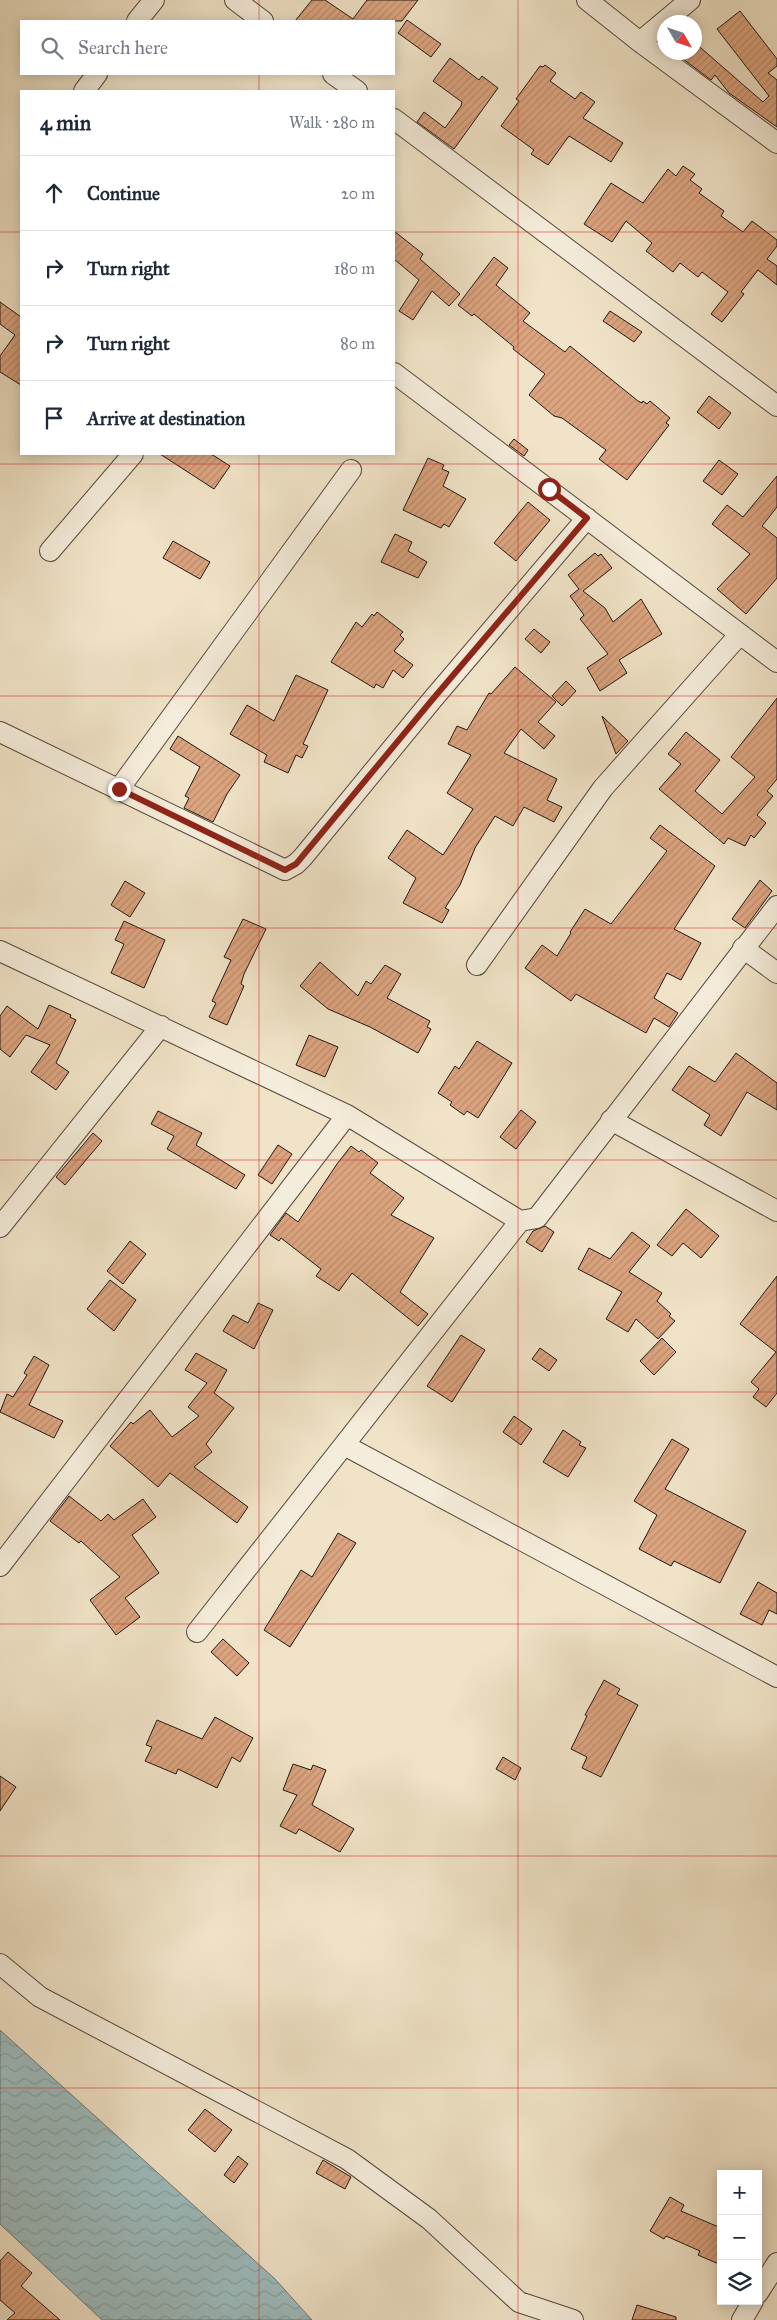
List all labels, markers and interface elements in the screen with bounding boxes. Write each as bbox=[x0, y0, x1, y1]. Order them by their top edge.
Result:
north arrow bbox=[657, 15, 702, 60]
search box bbox=[20, 20, 395, 75]
icon: search bbox=[38, 34, 66, 62]
text: Search here bbox=[78, 36, 168, 59]
text: 4 min bbox=[40, 110, 91, 136]
text: Walk · 280 m bbox=[289, 113, 375, 132]
icon: ahead bbox=[40, 179, 68, 207]
text: Continue bbox=[87, 182, 160, 205]
text: 20 m bbox=[341, 184, 375, 203]
icon: right bbox=[40, 254, 68, 282]
text: Turn right bbox=[87, 257, 170, 280]
text: 180 m bbox=[334, 259, 375, 278]
icon: right bbox=[40, 329, 68, 357]
text: Turn right bbox=[87, 332, 170, 355]
text: 80 m bbox=[340, 334, 375, 353]
icon: arrive bbox=[40, 404, 68, 432]
text: Arrive at destination bbox=[87, 407, 245, 430]
route start bbox=[538, 478, 561, 501]
route end bbox=[108, 778, 131, 801]
map controls bbox=[717, 2170, 762, 2305]
button: + bbox=[717, 2170, 762, 2215]
button: − bbox=[717, 2215, 762, 2260]
button: layers bbox=[717, 2260, 762, 2305]

